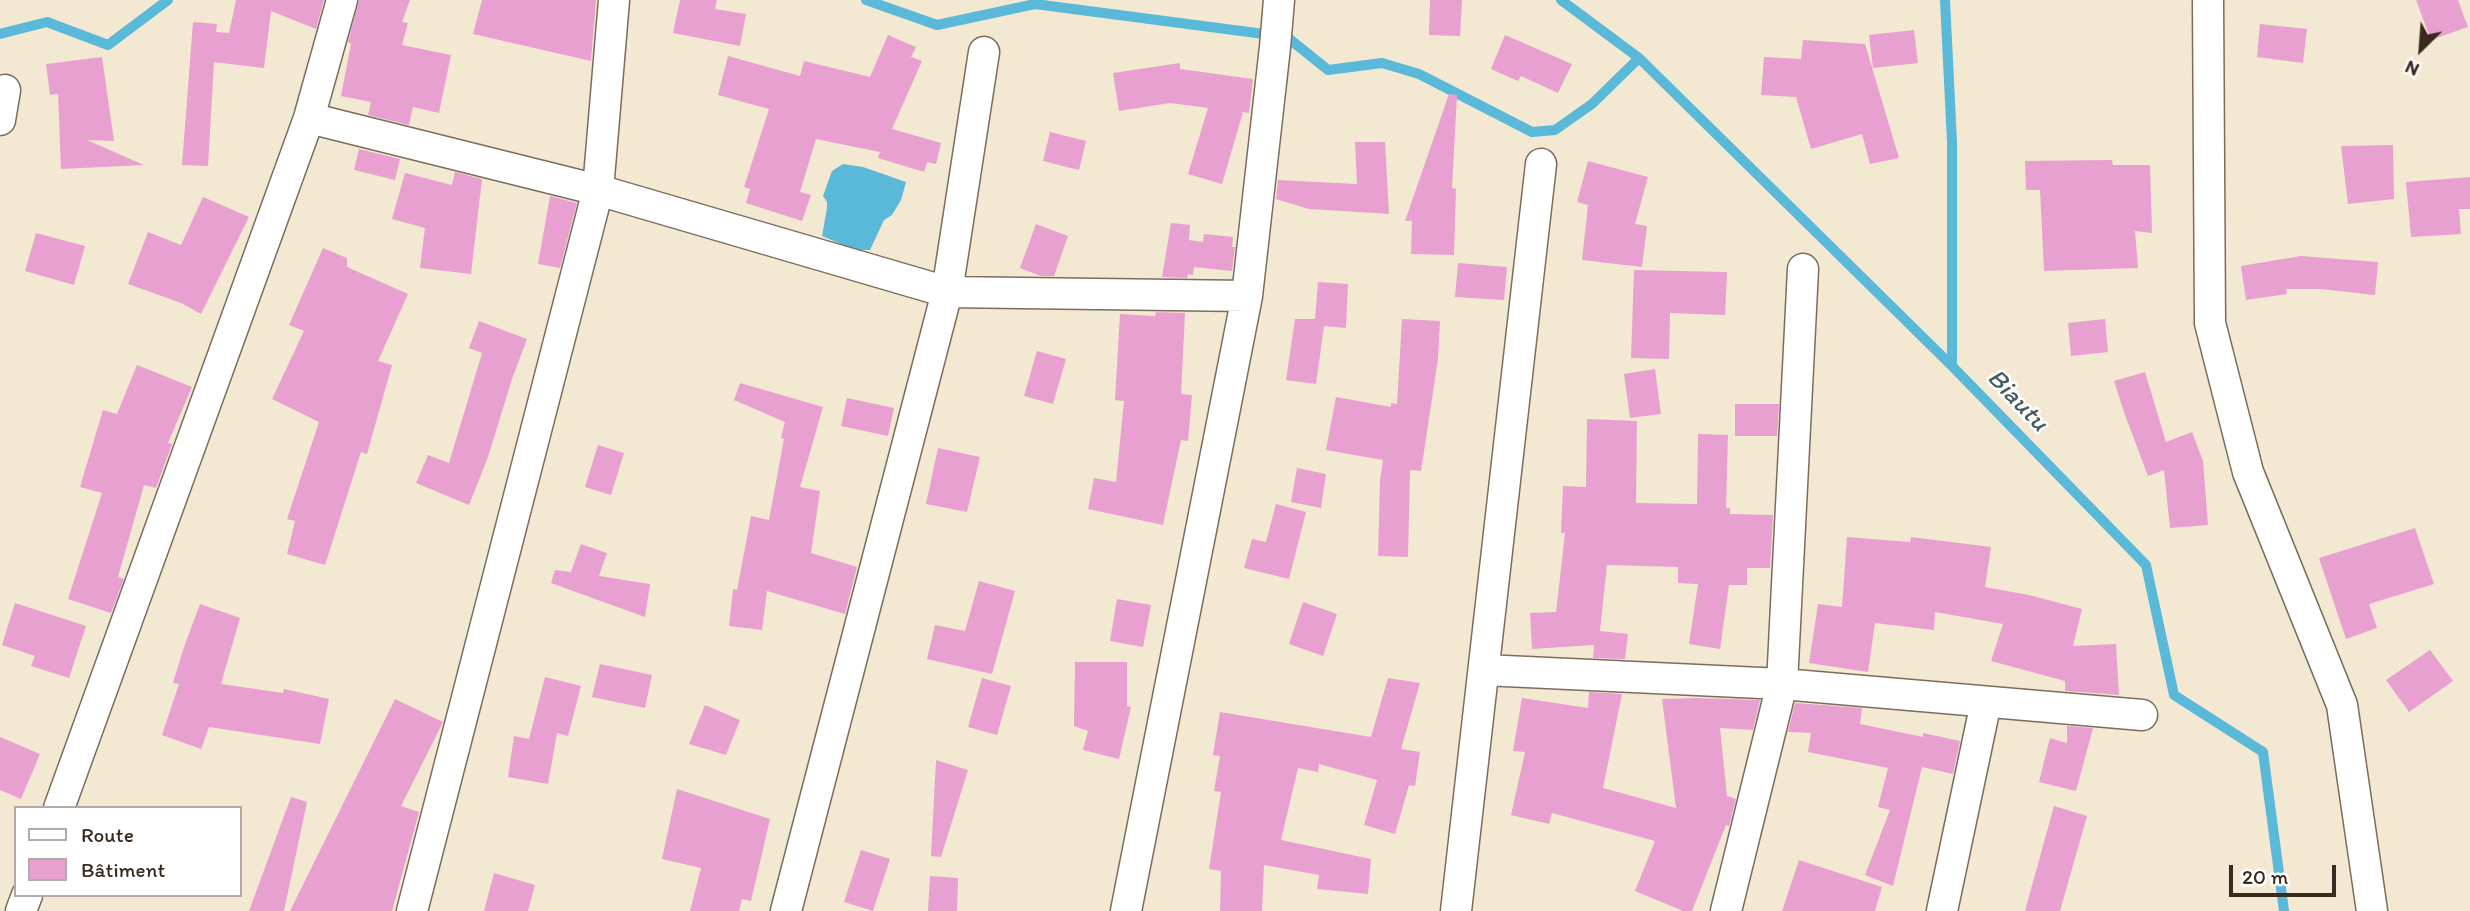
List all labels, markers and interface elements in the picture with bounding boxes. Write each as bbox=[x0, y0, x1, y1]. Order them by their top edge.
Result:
north arrow bbox=[2386, 14, 2456, 84]
text: N bbox=[2401, 55, 2423, 82]
water label: Biautu bbox=[1980, 363, 2054, 439]
legend bbox=[14, 806, 242, 897]
text: Route bbox=[81, 822, 134, 847]
scale bar bbox=[2232, 852, 2339, 896]
text: Bâtiment bbox=[81, 857, 165, 882]
text: 20 m bbox=[2242, 864, 2288, 889]

